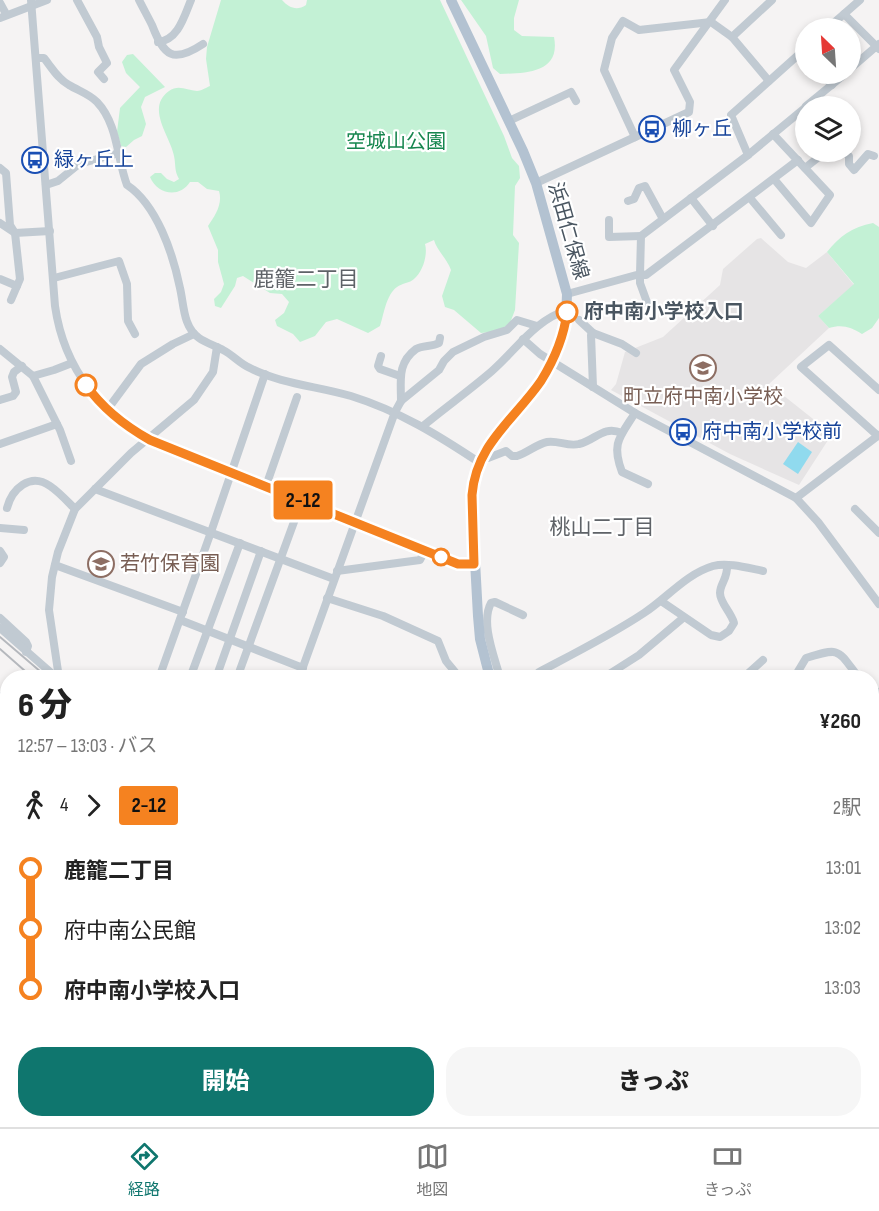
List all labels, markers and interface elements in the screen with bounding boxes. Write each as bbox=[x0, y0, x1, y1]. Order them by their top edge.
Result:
north arrow bbox=[795, 18, 861, 84]
map controls bbox=[795, 18, 861, 162]
button: layers bbox=[795, 96, 861, 162]
bus stop icon: 柳ヶ丘 bbox=[637, 114, 667, 144]
place label: 柳ヶ丘 bbox=[672, 117, 732, 141]
park label: 空城山公園 bbox=[346, 130, 446, 154]
bus stop icon: 緑ヶ丘上 bbox=[20, 145, 50, 175]
place label: 緑ヶ丘上 bbox=[54, 148, 134, 172]
street label: 浜田仁保線 bbox=[543, 180, 593, 282]
district label: 鹿籠二丁目 bbox=[254, 267, 359, 292]
place label: 府中南小学校入口 bbox=[584, 300, 744, 324]
marker: 府中南小学校入口 bbox=[556, 301, 578, 323]
school or university icon: 町立府中南小学校 bbox=[688, 353, 718, 383]
unlabelled marker bbox=[75, 374, 97, 396]
place label: 町立府中南小学校 bbox=[623, 385, 783, 409]
bus stop icon: 府中南小学校前 bbox=[668, 417, 698, 447]
place label: 府中南小学校前 bbox=[702, 420, 842, 444]
line badge: 2-12 bbox=[261, 480, 345, 520]
text: 2-12 bbox=[286, 488, 320, 513]
district label: 桃山二丁目 bbox=[550, 515, 655, 540]
unlabelled marker bbox=[432, 548, 450, 566]
school or university icon: 若竹保育園 bbox=[86, 549, 116, 579]
place label: 若竹保育園 bbox=[120, 552, 220, 576]
text: 6 分 bbox=[18, 686, 72, 726]
text: ¥260 bbox=[819, 708, 861, 735]
text: 12:57 – 13:03 · バス bbox=[18, 734, 157, 758]
icon: walk bbox=[18, 789, 51, 822]
icon: forward bbox=[77, 789, 110, 822]
text: 4 bbox=[60, 793, 68, 817]
text: 2-12 bbox=[131, 793, 166, 818]
text: 2駅 bbox=[833, 796, 861, 820]
text: 13:01 bbox=[826, 856, 861, 880]
text: 鹿籠二丁目 bbox=[64, 858, 174, 885]
text: 13:02 bbox=[825, 916, 861, 940]
text: 府中南公民館 bbox=[64, 918, 196, 945]
text: 13:03 bbox=[825, 976, 861, 1000]
text: 府中南小学校入口 bbox=[64, 978, 240, 1005]
button: 開始 bbox=[18, 1047, 434, 1116]
button: きっぷ bbox=[446, 1047, 861, 1116]
tab: 経路 bbox=[128, 1140, 161, 1200]
tab: 地図 bbox=[416, 1140, 449, 1200]
tab: きっぷ bbox=[704, 1140, 751, 1200]

